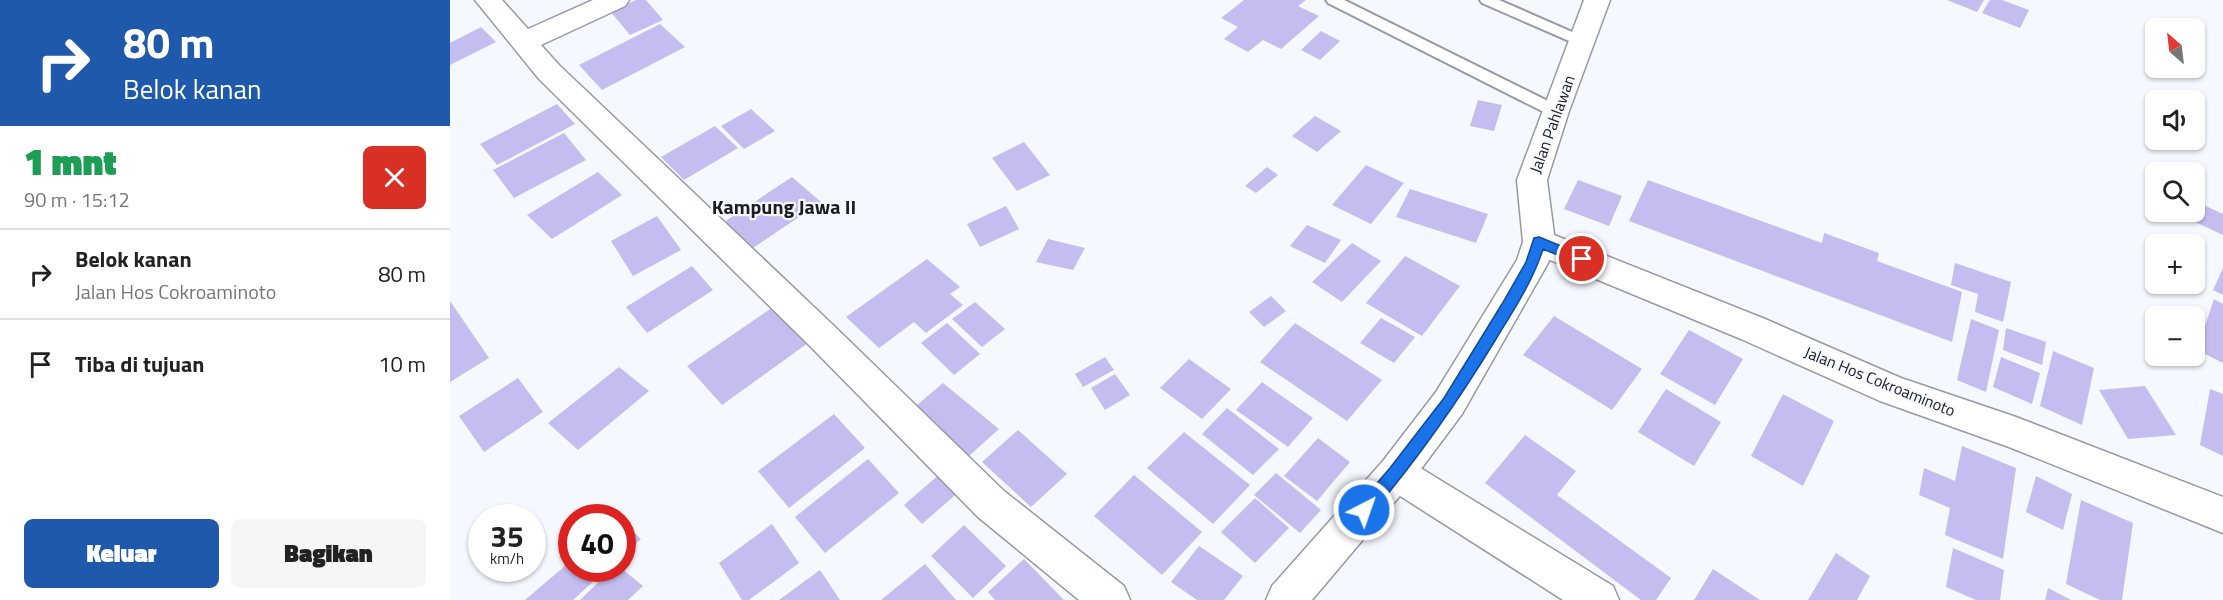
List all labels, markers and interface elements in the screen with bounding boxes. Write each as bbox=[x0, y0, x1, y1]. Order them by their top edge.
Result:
text: 80 m bbox=[123, 10, 215, 74]
north arrow bbox=[2145, 18, 2205, 78]
map controls bbox=[2145, 18, 2205, 366]
icon: right bbox=[24, 24, 102, 102]
text: Belok kanan bbox=[123, 68, 262, 109]
street label: Jalan Pahlawan bbox=[1523, 72, 1581, 176]
button: sound bbox=[2145, 90, 2205, 150]
text: 1 mnt bbox=[24, 134, 117, 189]
button: close bbox=[363, 146, 426, 209]
button: search bbox=[2145, 162, 2205, 222]
text: 90 m · 15:12 bbox=[24, 184, 130, 215]
district label: Kampung Jawa II bbox=[712, 191, 856, 222]
pin bbox=[1556, 233, 1607, 284]
button: + bbox=[2145, 234, 2205, 294]
text: Belok kanan bbox=[75, 242, 192, 276]
icon: arrive bbox=[1565, 242, 1598, 275]
text: 80 m bbox=[378, 257, 426, 291]
icon: right bbox=[24, 258, 57, 291]
text: Jalan Hos Cokroaminoto bbox=[75, 276, 276, 307]
button: − bbox=[2145, 306, 2205, 366]
street label: Jalan Hos Cokroaminoto bbox=[1801, 340, 1959, 422]
text: Tiba di tujuan bbox=[75, 347, 204, 381]
text: 10 m bbox=[378, 347, 426, 381]
icon: arrive bbox=[24, 348, 57, 381]
position arrow bbox=[1332, 478, 1396, 542]
speed limit sign: 40 bbox=[558, 504, 636, 582]
text: 35 bbox=[490, 513, 524, 559]
button: Keluar bbox=[24, 519, 219, 588]
button: Bagikan bbox=[231, 519, 426, 588]
text: km/h bbox=[490, 547, 524, 570]

